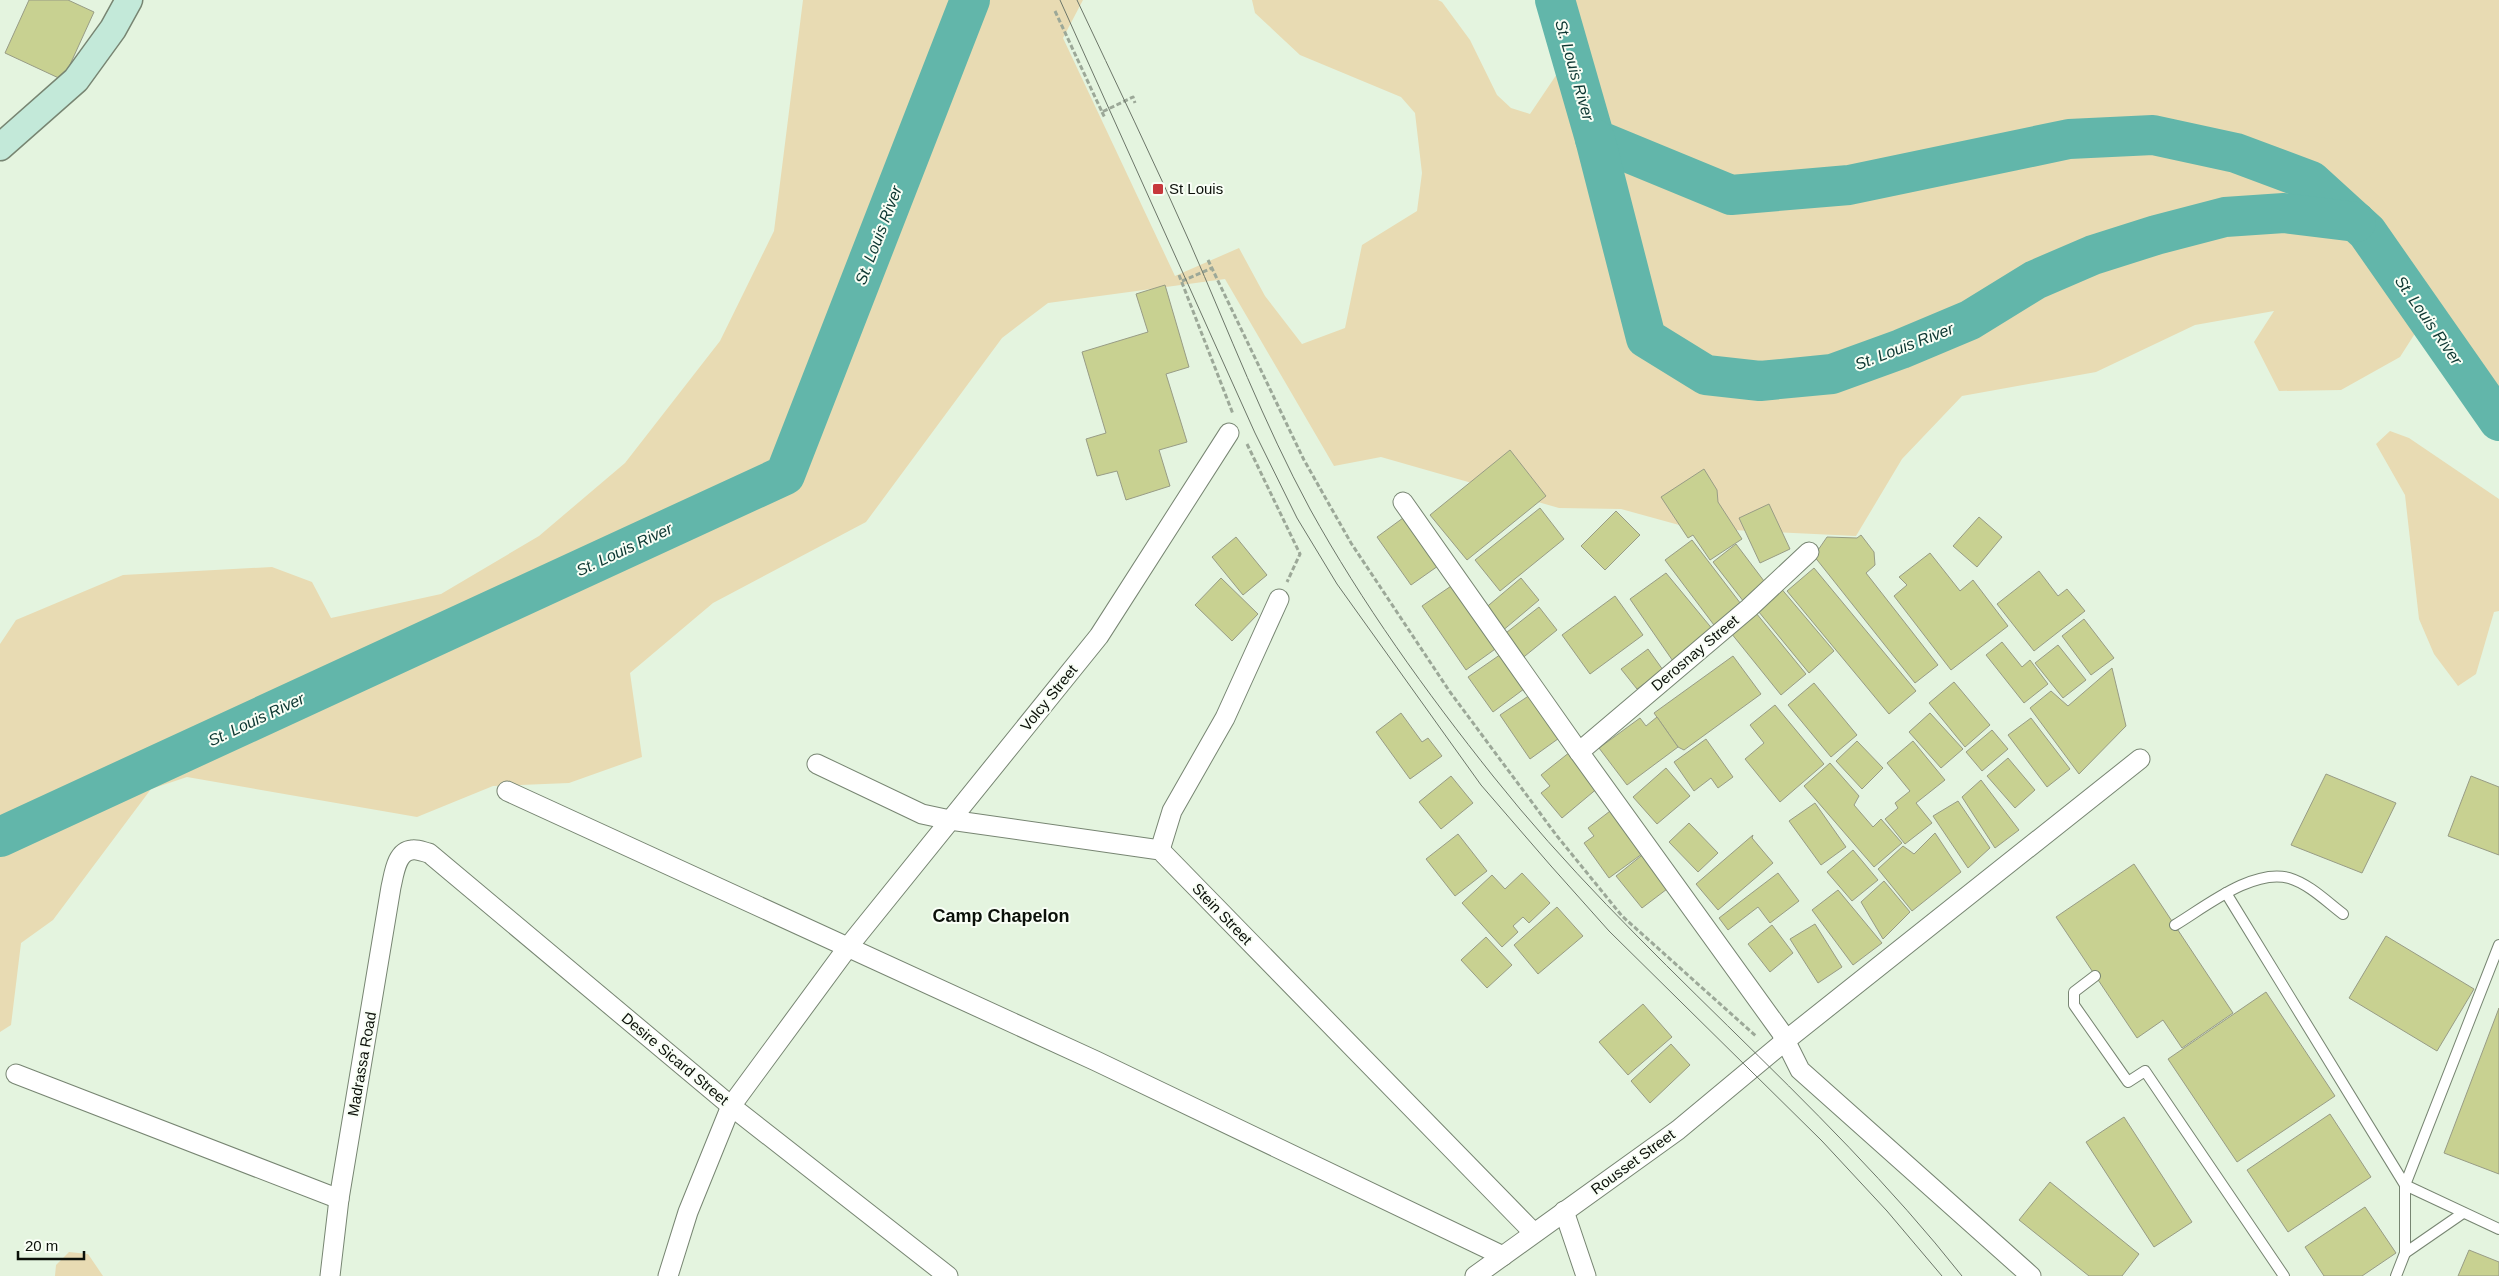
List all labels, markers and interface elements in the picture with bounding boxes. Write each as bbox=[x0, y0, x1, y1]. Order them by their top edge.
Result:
water label: St. Louis River bbox=[1552, 18, 1597, 123]
place label: St Louis bbox=[1169, 180, 1223, 197]
marker: St Louis bbox=[1151, 182, 1165, 196]
water label: St. Louis River bbox=[852, 183, 905, 287]
water label: St. Louis River bbox=[2392, 273, 2466, 368]
water label: St. Louis River bbox=[1853, 320, 1956, 373]
water label: St. Louis River bbox=[573, 519, 676, 579]
street label: Derosnay Street bbox=[1648, 611, 1742, 694]
street label: Volcy Street bbox=[1017, 661, 1081, 734]
water label: St. Louis River bbox=[205, 689, 308, 749]
street label: Stein Street bbox=[1189, 880, 1256, 948]
district label: Camp Chapelon bbox=[932, 906, 1070, 926]
street label: Desire Sicard Street bbox=[618, 1009, 733, 1109]
street label: Madrassa Road bbox=[344, 1010, 379, 1118]
street label: Rousset Street bbox=[1588, 1125, 1679, 1198]
scale bar bbox=[18, 1228, 84, 1260]
text: 20 m bbox=[25, 1237, 58, 1254]

